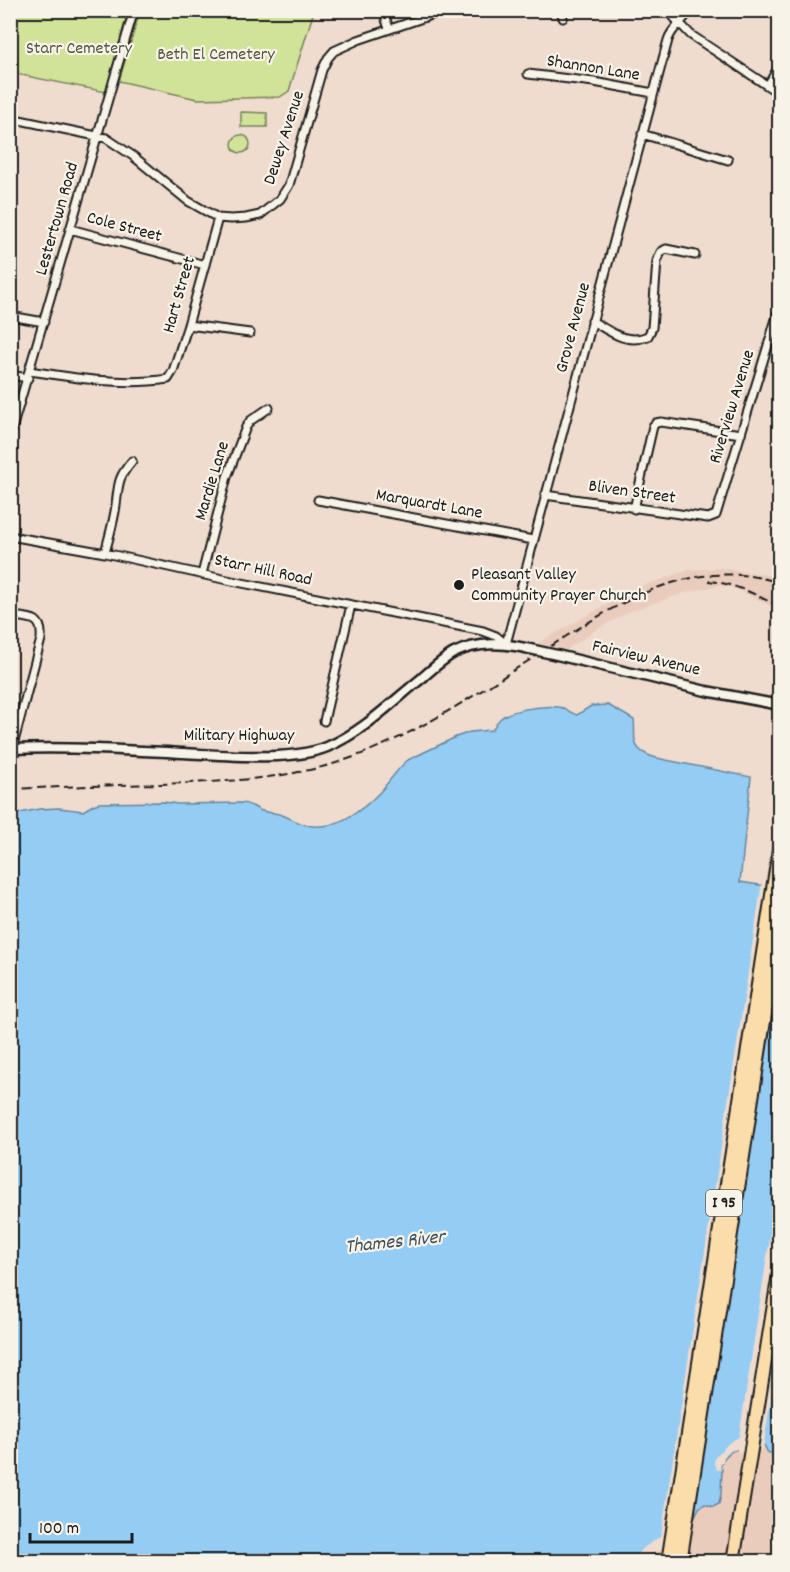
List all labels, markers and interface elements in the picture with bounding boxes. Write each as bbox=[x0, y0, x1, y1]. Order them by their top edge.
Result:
park label: Starr Cemetery bbox=[26, 37, 133, 62]
park label: Beth El Cemetery bbox=[157, 43, 276, 68]
street label: Shannon Lane bbox=[545, 49, 641, 89]
street label: Dewey Avenue bbox=[258, 88, 312, 188]
street label: Lestertown Road bbox=[30, 160, 86, 278]
street label: Cole Street bbox=[84, 206, 165, 250]
street label: Hart Street bbox=[157, 253, 203, 336]
street label: Grove Avenue bbox=[550, 280, 598, 376]
street label: Riverview Avenue bbox=[704, 347, 762, 467]
street label: Mardie Lane bbox=[189, 438, 237, 524]
street label: Bliven Street bbox=[587, 475, 678, 512]
street label: Marquardt Lane bbox=[374, 483, 484, 527]
street label: Starr Hill Road bbox=[212, 548, 314, 594]
place label: Pleasant Valley Community Prayer Church bbox=[471, 563, 646, 609]
marker: Pleasant Valley Community Prayer Church bbox=[452, 578, 466, 592]
street label: Fairview Avenue bbox=[590, 634, 703, 684]
street label: Military Highway bbox=[184, 724, 295, 749]
road number: I 95 bbox=[706, 1190, 742, 1216]
water label: Thames River bbox=[344, 1224, 449, 1262]
scale bar bbox=[30, 1506, 132, 1544]
text: 100 m bbox=[39, 1517, 79, 1542]

